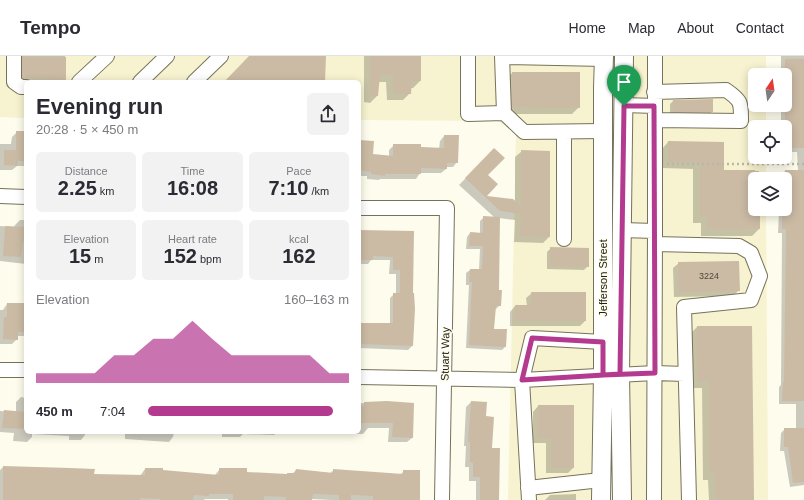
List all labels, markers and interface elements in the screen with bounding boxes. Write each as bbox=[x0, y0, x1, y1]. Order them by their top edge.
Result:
text: Tempo bbox=[20, 17, 81, 38]
text: Home bbox=[569, 20, 606, 36]
text: Map bbox=[628, 20, 655, 36]
text: About bbox=[677, 20, 714, 36]
text: Contact bbox=[736, 20, 784, 36]
pin bbox=[607, 65, 641, 106]
north arrow bbox=[748, 68, 792, 112]
map controls bbox=[748, 68, 792, 216]
icon: arrive bbox=[613, 71, 635, 93]
button: share bbox=[307, 93, 349, 135]
text: Evening run bbox=[36, 94, 163, 119]
button: locate bbox=[748, 120, 792, 164]
text: 20:28 · 5 × 450 m bbox=[36, 122, 138, 137]
text: Distance bbox=[65, 165, 108, 177]
text: Time bbox=[180, 165, 205, 177]
text: Pace bbox=[286, 165, 311, 177]
button: layers bbox=[748, 172, 792, 216]
text: 2.25 bbox=[58, 177, 97, 199]
text: 16:08 bbox=[167, 177, 218, 199]
text: 7:10 bbox=[268, 177, 308, 199]
text: km bbox=[97, 185, 115, 197]
text: /km bbox=[308, 185, 329, 197]
text: Elevation bbox=[64, 233, 109, 245]
text: Heart rate bbox=[168, 233, 217, 245]
text: kcal bbox=[289, 233, 309, 245]
street label: Jefferson Street bbox=[597, 239, 609, 317]
text: 15 bbox=[69, 245, 91, 267]
text: 152 bbox=[164, 245, 197, 267]
text: 162 bbox=[282, 245, 316, 267]
text: m bbox=[91, 253, 103, 265]
text: bpm bbox=[197, 253, 221, 265]
house number: 3224 bbox=[699, 271, 719, 281]
text: Elevation bbox=[36, 292, 89, 307]
text: 160–163 m bbox=[284, 292, 349, 307]
street label: Stuart Way bbox=[439, 326, 451, 381]
text: 450 m bbox=[36, 404, 73, 419]
text: 7:04 bbox=[100, 404, 125, 419]

